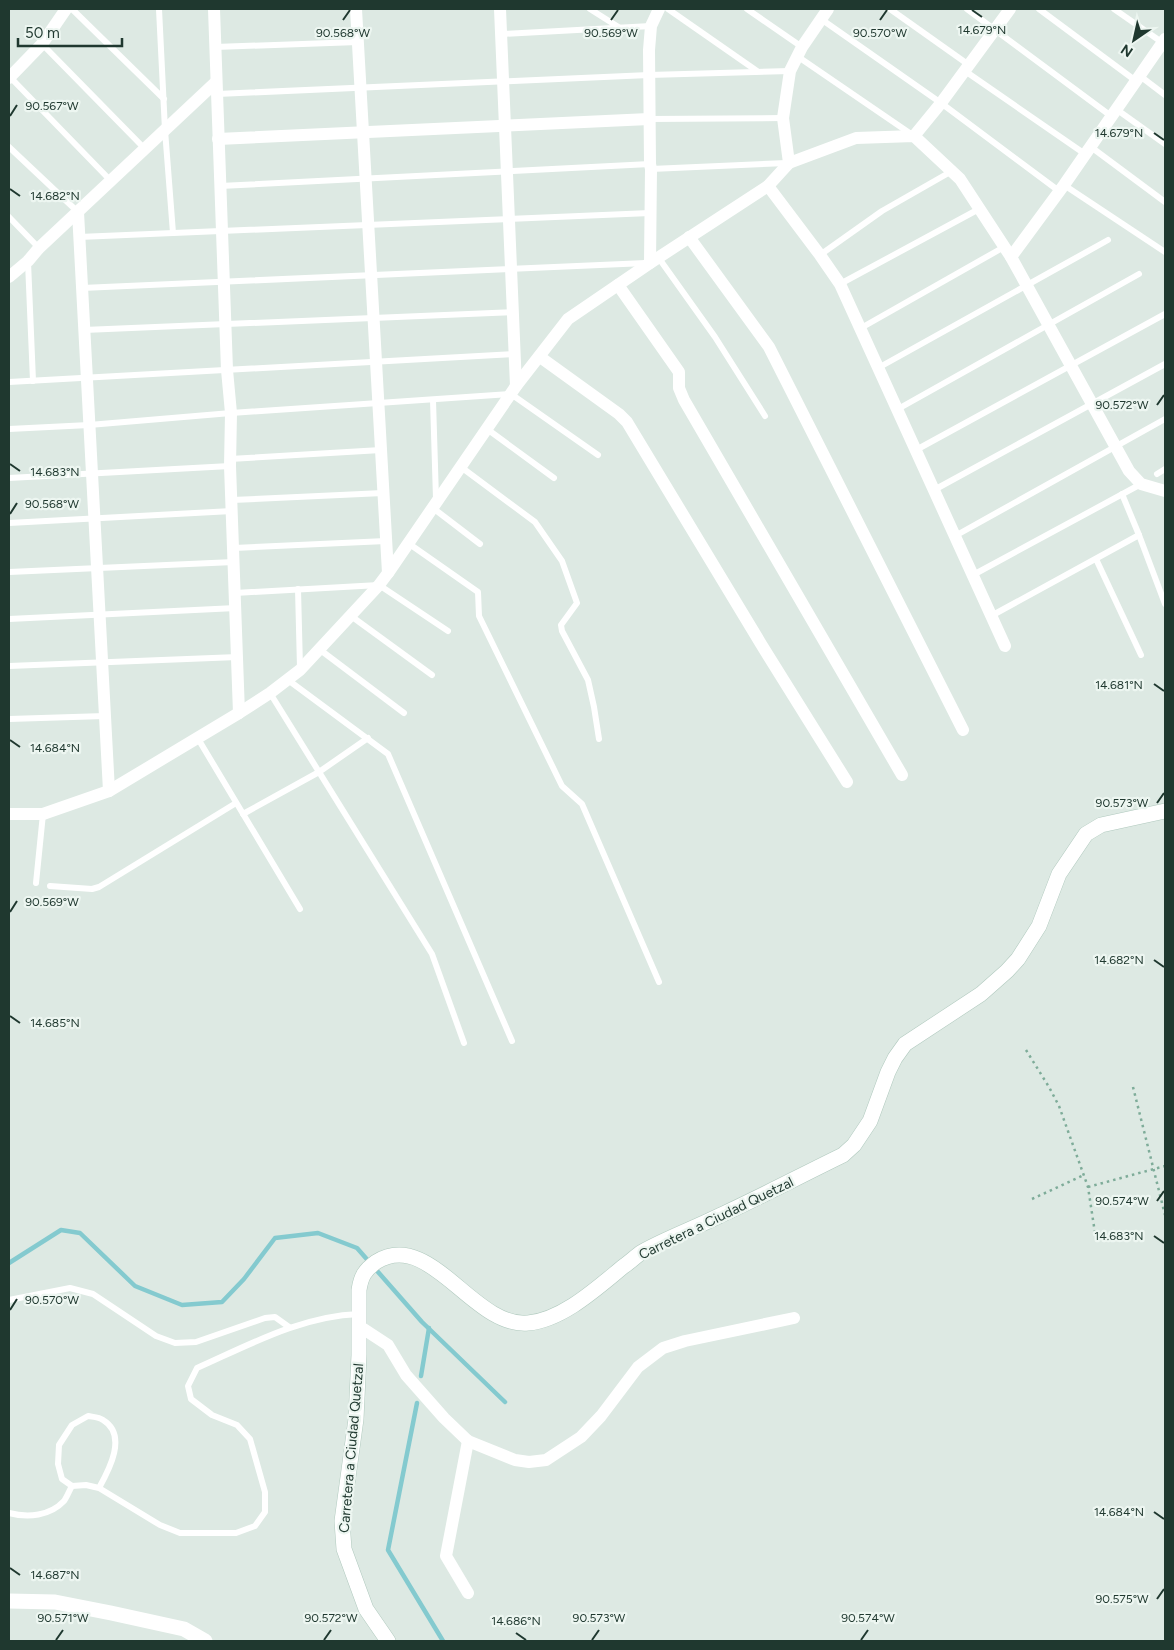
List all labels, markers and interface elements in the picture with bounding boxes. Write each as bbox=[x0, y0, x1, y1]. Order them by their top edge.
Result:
scale bar bbox=[18, 15, 121, 47]
north arrow bbox=[1109, 15, 1159, 65]
text: 14.679°N bbox=[958, 23, 1006, 37]
text: 50 m bbox=[25, 24, 60, 42]
text: 90.568°W bbox=[316, 26, 370, 40]
text: 90.569°W bbox=[584, 26, 638, 40]
text: 90.570°W bbox=[853, 26, 907, 40]
text: N bbox=[1118, 40, 1136, 60]
text: 90.567°W bbox=[25, 99, 79, 113]
text: 14.679°N bbox=[1095, 126, 1143, 140]
text: 14.682°N bbox=[30, 189, 80, 203]
text: 90.572°W bbox=[1096, 398, 1149, 412]
text: 14.683°N bbox=[30, 465, 80, 479]
text: 90.568°W bbox=[25, 497, 79, 511]
text: 14.681°N bbox=[1095, 678, 1143, 692]
text: 14.684°N bbox=[30, 741, 80, 755]
text: 90.573°W bbox=[1096, 796, 1149, 810]
text: 90.569°W bbox=[25, 895, 79, 909]
text: 14.682°N bbox=[1094, 953, 1144, 967]
text: 14.685°N bbox=[30, 1016, 80, 1030]
street label: Carretera a Ciudad Quetzal bbox=[636, 1174, 796, 1263]
text: 90.574°W bbox=[1095, 1194, 1149, 1208]
text: 14.683°N bbox=[1094, 1229, 1144, 1243]
text: 90.570°W bbox=[25, 1293, 79, 1307]
street label: Carretera a Ciudad Quetzal bbox=[336, 1363, 367, 1534]
text: 14.684°N bbox=[1094, 1505, 1144, 1519]
text: 14.687°N bbox=[30, 1568, 80, 1582]
text: 90.575°W bbox=[1095, 1592, 1149, 1606]
text: 90.571°W bbox=[37, 1611, 89, 1625]
text: 90.572°W bbox=[305, 1611, 358, 1625]
text: 90.573°W bbox=[573, 1611, 626, 1625]
text: 90.574°W bbox=[841, 1611, 895, 1625]
text: 14.686°N bbox=[491, 1614, 541, 1628]

